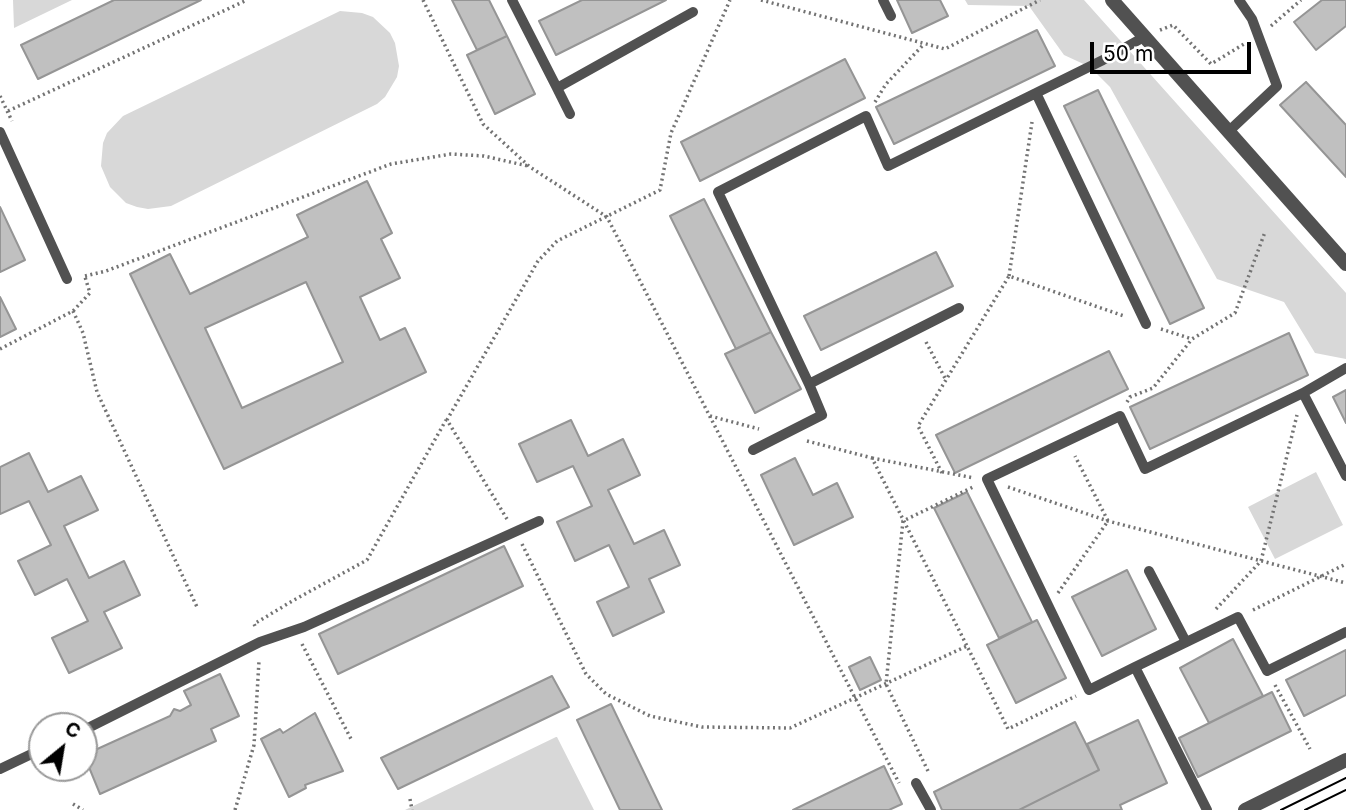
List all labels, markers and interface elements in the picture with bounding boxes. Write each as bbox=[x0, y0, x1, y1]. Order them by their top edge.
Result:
scale bar bbox=[1094, 28, 1255, 72]
text: 50 m bbox=[1103, 41, 1153, 66]
north arrow bbox=[28, 712, 98, 782]
text: С bbox=[61, 717, 85, 744]

